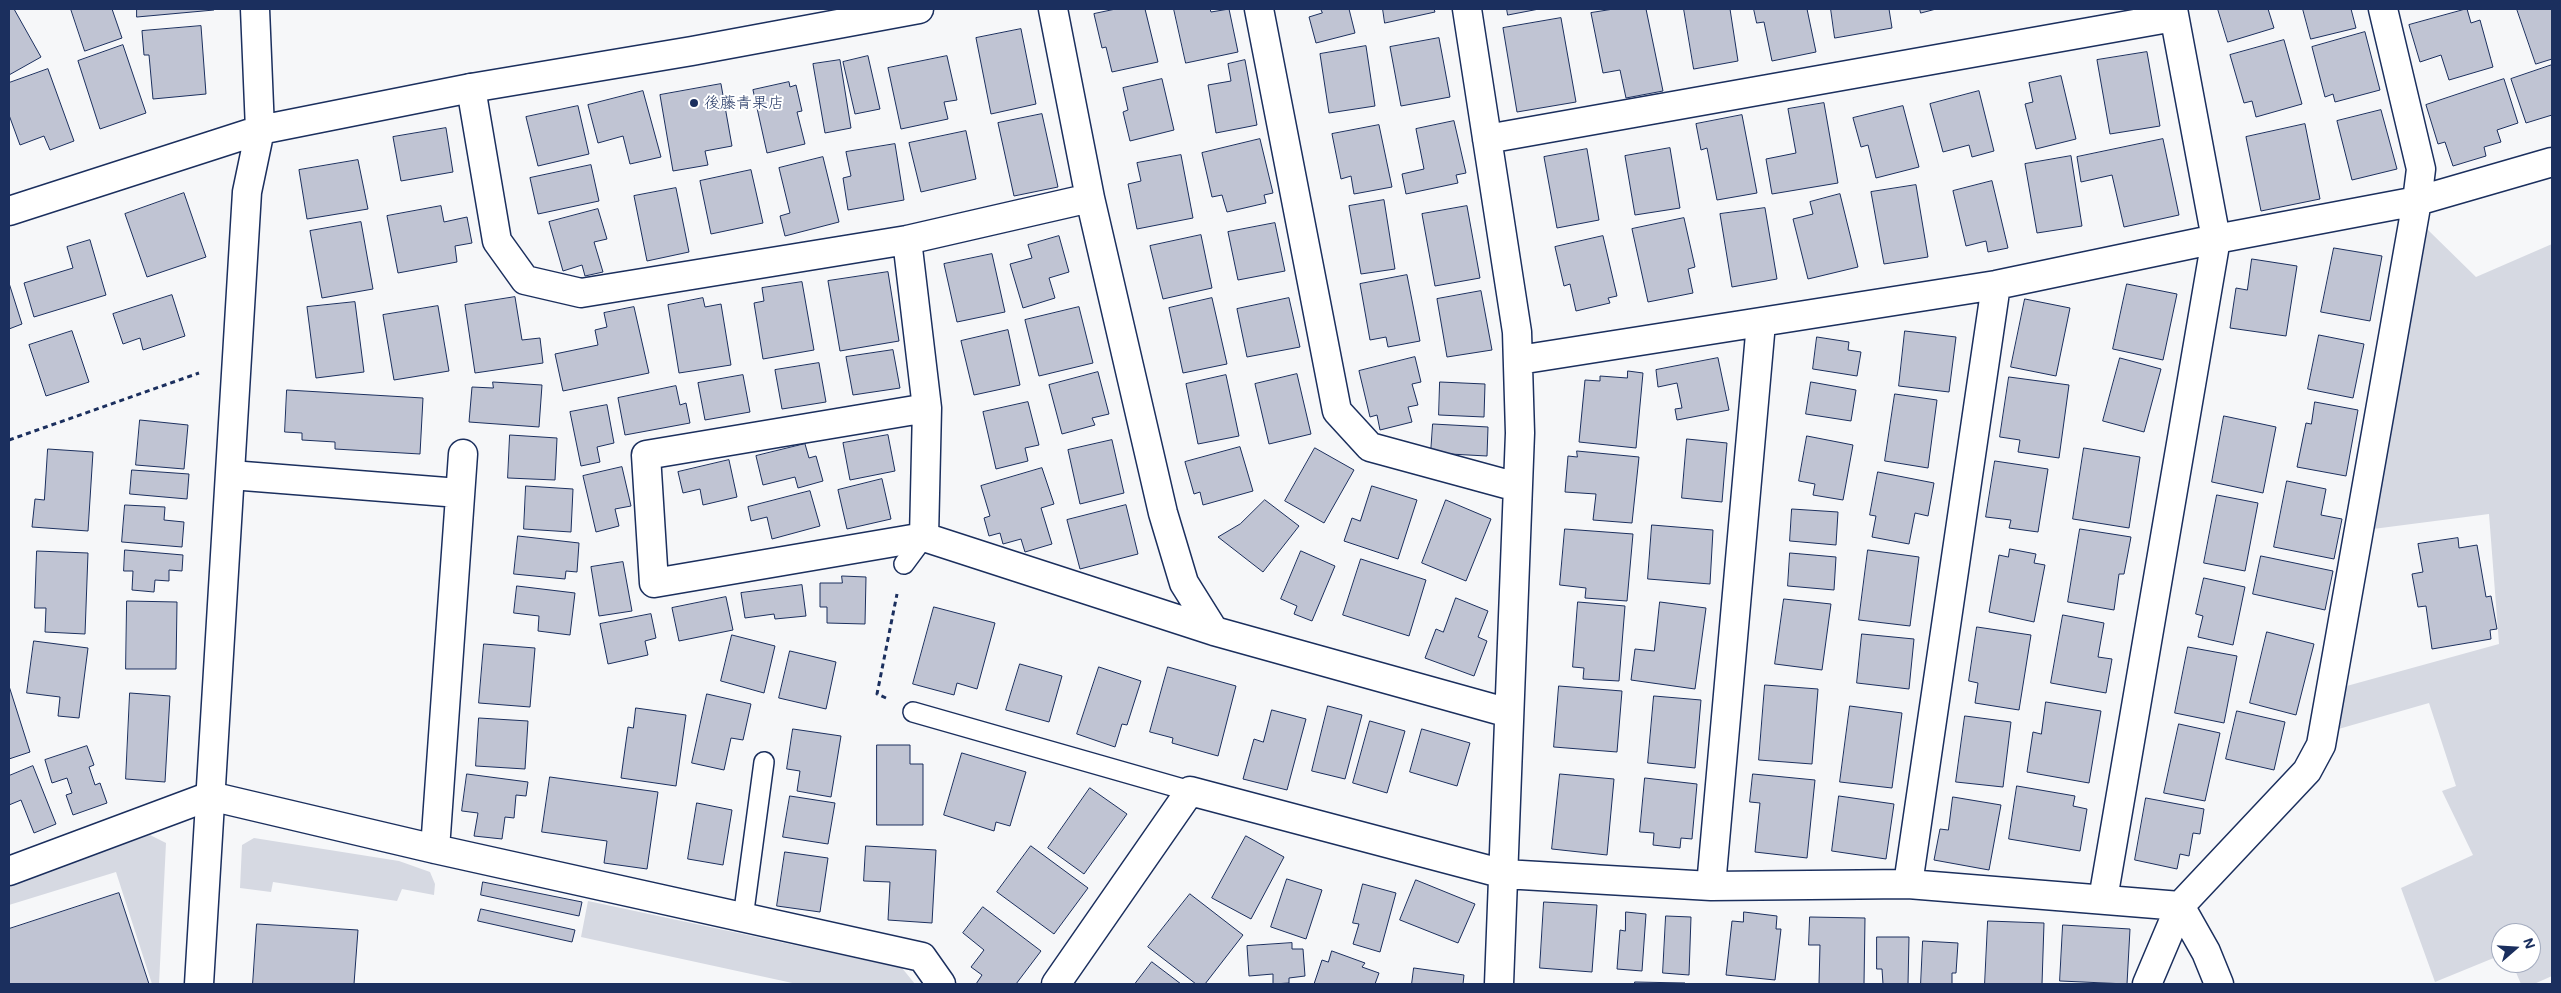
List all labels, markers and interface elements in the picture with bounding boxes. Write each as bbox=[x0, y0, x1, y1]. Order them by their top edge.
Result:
place label: 後藤青果店 bbox=[704, 93, 784, 113]
marker: 後藤青果店 bbox=[688, 97, 700, 109]
north arrow bbox=[2491, 923, 2541, 973]
text: N bbox=[2519, 935, 2540, 951]

